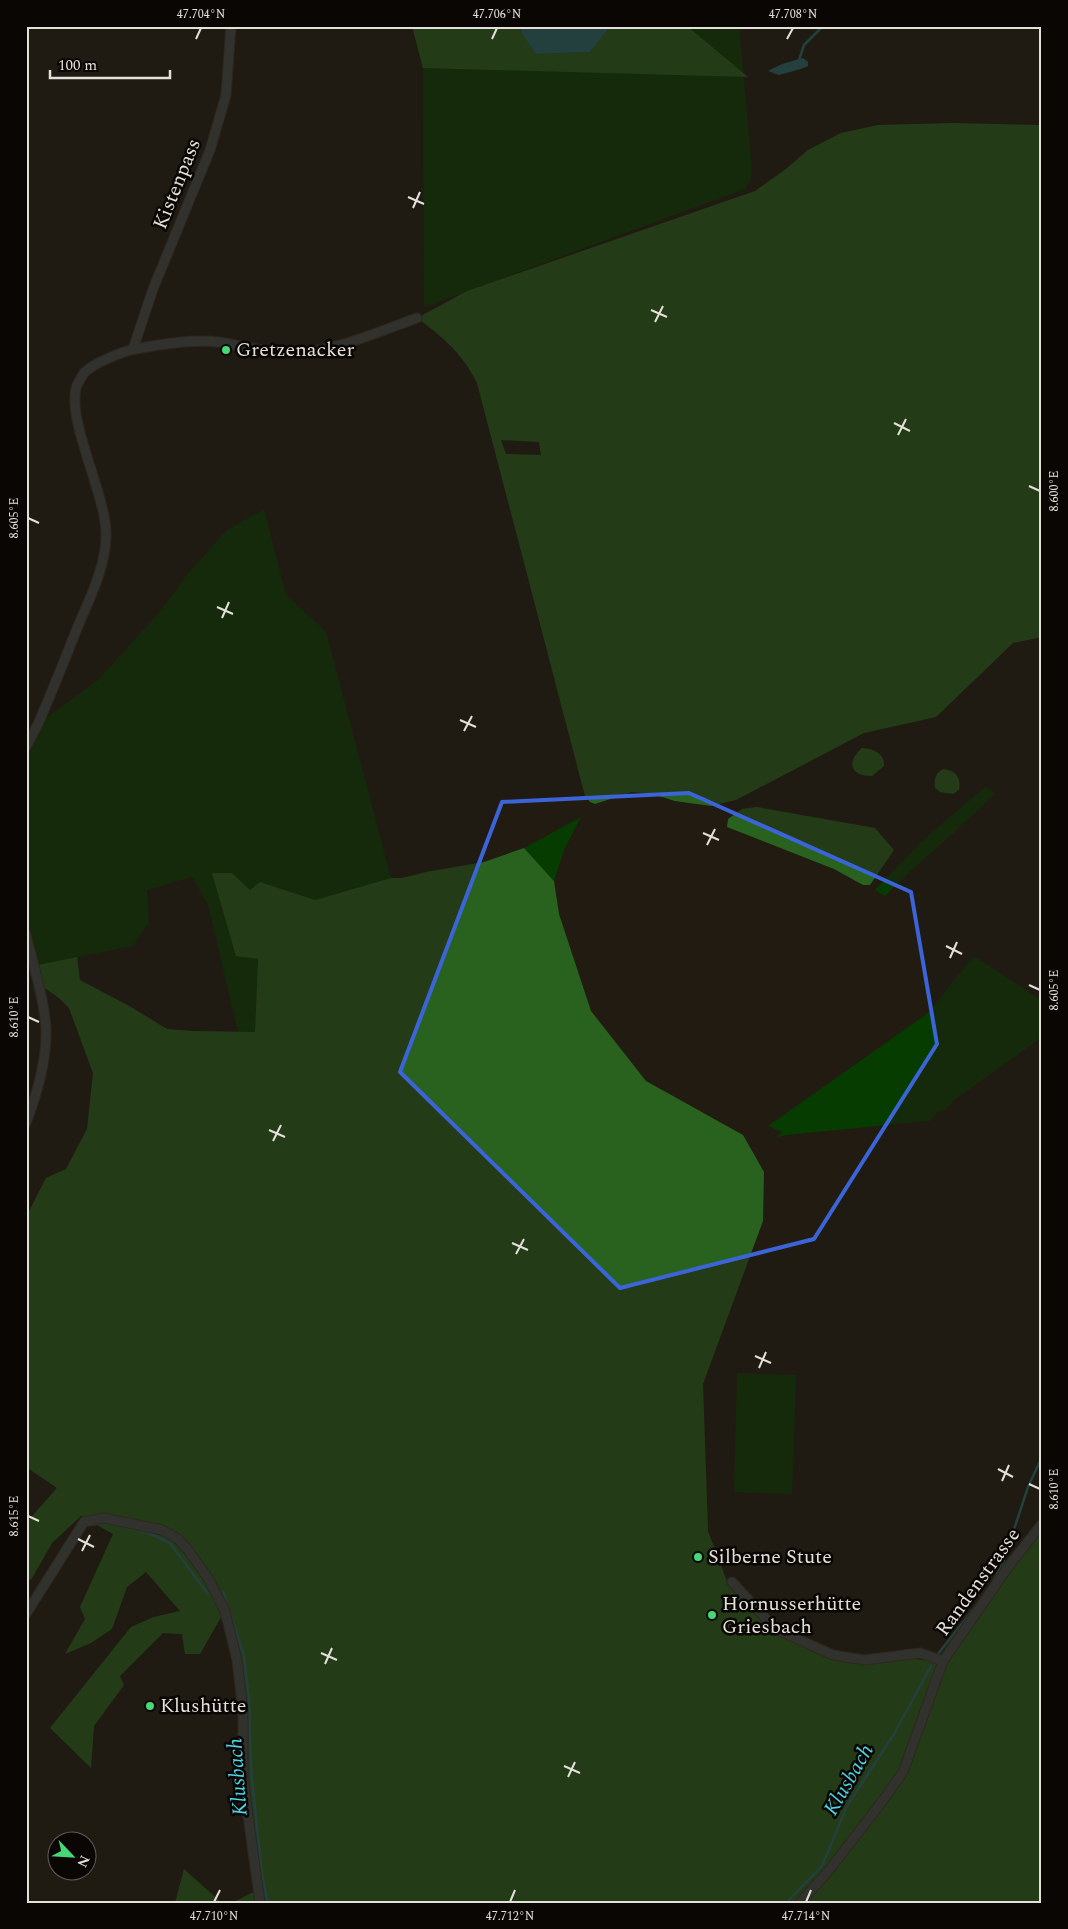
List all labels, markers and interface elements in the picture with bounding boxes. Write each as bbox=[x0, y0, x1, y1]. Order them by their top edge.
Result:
text: 47.704°N bbox=[177, 5, 225, 24]
text: 47.706°N bbox=[473, 5, 521, 24]
text: 47.708°N bbox=[769, 5, 817, 24]
scale bar bbox=[50, 48, 170, 80]
text: 100 m bbox=[58, 54, 97, 77]
street label: Kistenpass bbox=[145, 134, 209, 234]
place label: Gretzenacker bbox=[236, 335, 355, 365]
marker: Gretzenacker bbox=[220, 344, 232, 356]
text: 8.600°E bbox=[1045, 471, 1064, 511]
text: 8.605°E bbox=[5, 498, 24, 538]
text: 8.605°E bbox=[1045, 970, 1064, 1010]
text: 8.610°E bbox=[5, 997, 24, 1037]
text: 8.610°E bbox=[1045, 1469, 1064, 1509]
text: 8.615°E bbox=[5, 1496, 24, 1536]
street label: Randenstrasse bbox=[928, 1522, 1028, 1642]
place label: Silberne Stute bbox=[708, 1542, 832, 1572]
marker: Silberne Stute bbox=[692, 1551, 704, 1563]
place label: Hornusserhütte Griesbach bbox=[722, 1589, 861, 1642]
marker: Hornusserhütte Griesbach bbox=[706, 1609, 718, 1621]
place label: Klushütte bbox=[160, 1691, 246, 1721]
marker: Klushütte bbox=[144, 1700, 156, 1712]
water label: Klusbach bbox=[219, 1737, 257, 1817]
water label: Klusbach bbox=[816, 1738, 882, 1822]
north arrow bbox=[48, 1832, 98, 1882]
text: N bbox=[71, 1852, 95, 1871]
text: 47.710°N bbox=[190, 1907, 238, 1926]
text: 47.712°N bbox=[486, 1907, 534, 1926]
text: 47.714°N bbox=[782, 1907, 830, 1926]

